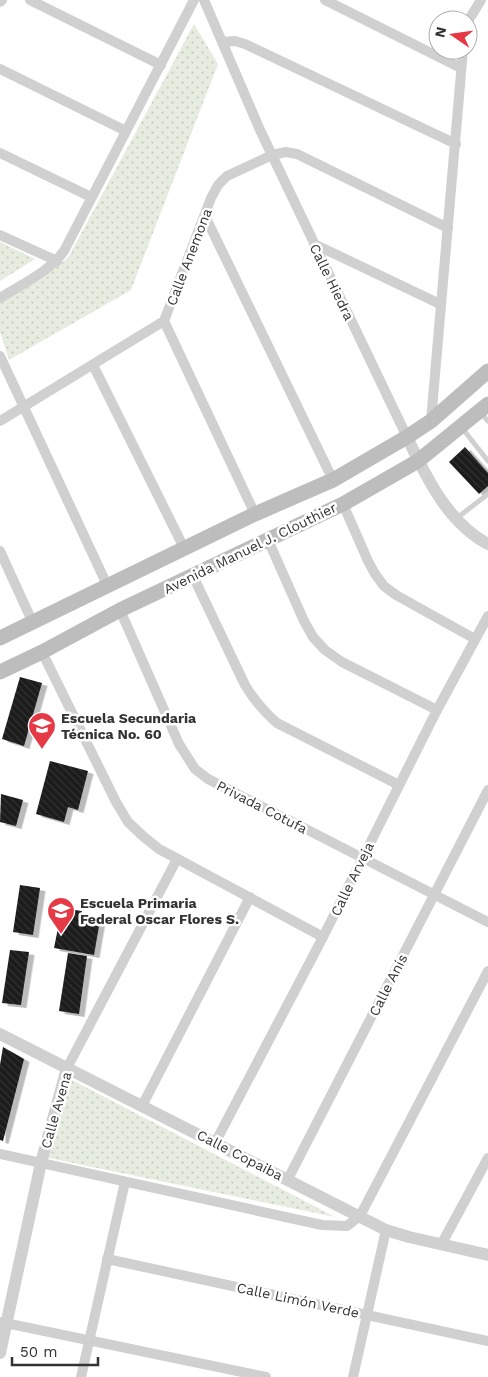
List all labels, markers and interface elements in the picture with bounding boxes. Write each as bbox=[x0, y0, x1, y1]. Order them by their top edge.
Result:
north arrow bbox=[428, 10, 478, 60]
text: N bbox=[431, 25, 449, 39]
street label: Calle Anemona bbox=[163, 206, 215, 308]
street label: Calle Hiedra bbox=[307, 241, 357, 323]
street label: Avenida Manuel J. Clouthier bbox=[161, 499, 339, 597]
place label: Escuela Secundaria Técnica No. 60 bbox=[61, 710, 197, 742]
school or university icon: Escuela Secundaria Técnica No. 60 bbox=[27, 711, 57, 750]
street label: Privada Cotufa bbox=[214, 777, 310, 837]
street label: Calle Arveja bbox=[327, 839, 377, 919]
place label: Escuela Primaria Federal Oscar Flores S. bbox=[80, 895, 239, 927]
school or university icon: Escuela Primaria Federal Oscar Flores S. bbox=[46, 896, 76, 935]
street label: Calle Anís bbox=[366, 951, 410, 1019]
street label: Calle Avena bbox=[37, 1070, 75, 1150]
street label: Calle Copaiba bbox=[194, 1127, 286, 1184]
street label: Calle Limón Verde bbox=[235, 1279, 361, 1321]
scale bar bbox=[12, 1334, 99, 1366]
text: 50 m bbox=[20, 1343, 57, 1361]

